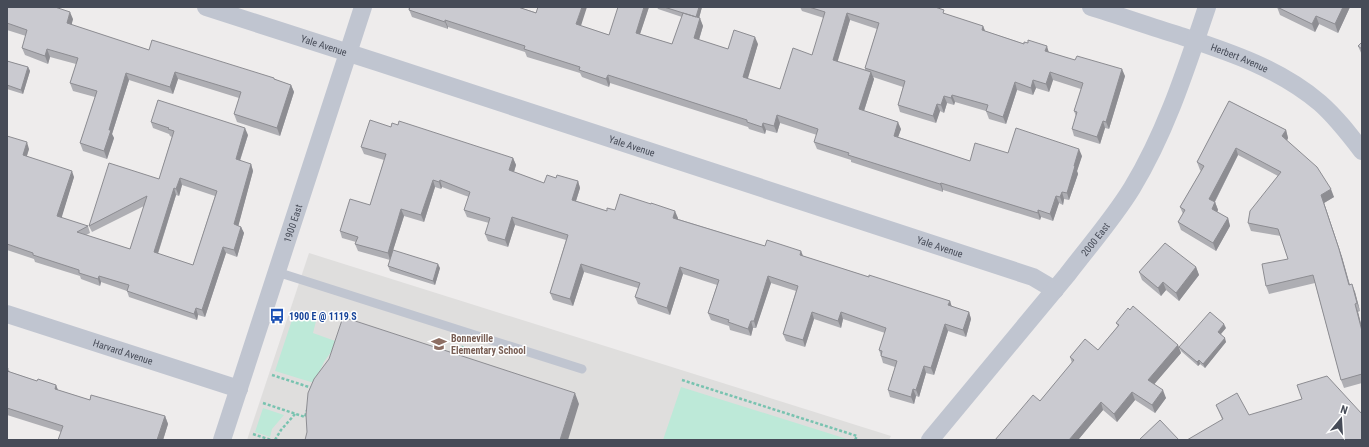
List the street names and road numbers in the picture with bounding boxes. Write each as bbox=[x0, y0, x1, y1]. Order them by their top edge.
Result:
street label: Yale Avenue bbox=[299, 33, 349, 58]
street label: Herbert Avenue bbox=[1209, 42, 1270, 75]
street label: Yale Avenue bbox=[607, 133, 657, 159]
street label: 1900 East bbox=[282, 203, 304, 244]
street label: 2000 East bbox=[1079, 221, 1112, 258]
street label: Yale Avenue bbox=[915, 234, 964, 260]
street label: Harvard Avenue bbox=[92, 337, 155, 367]

